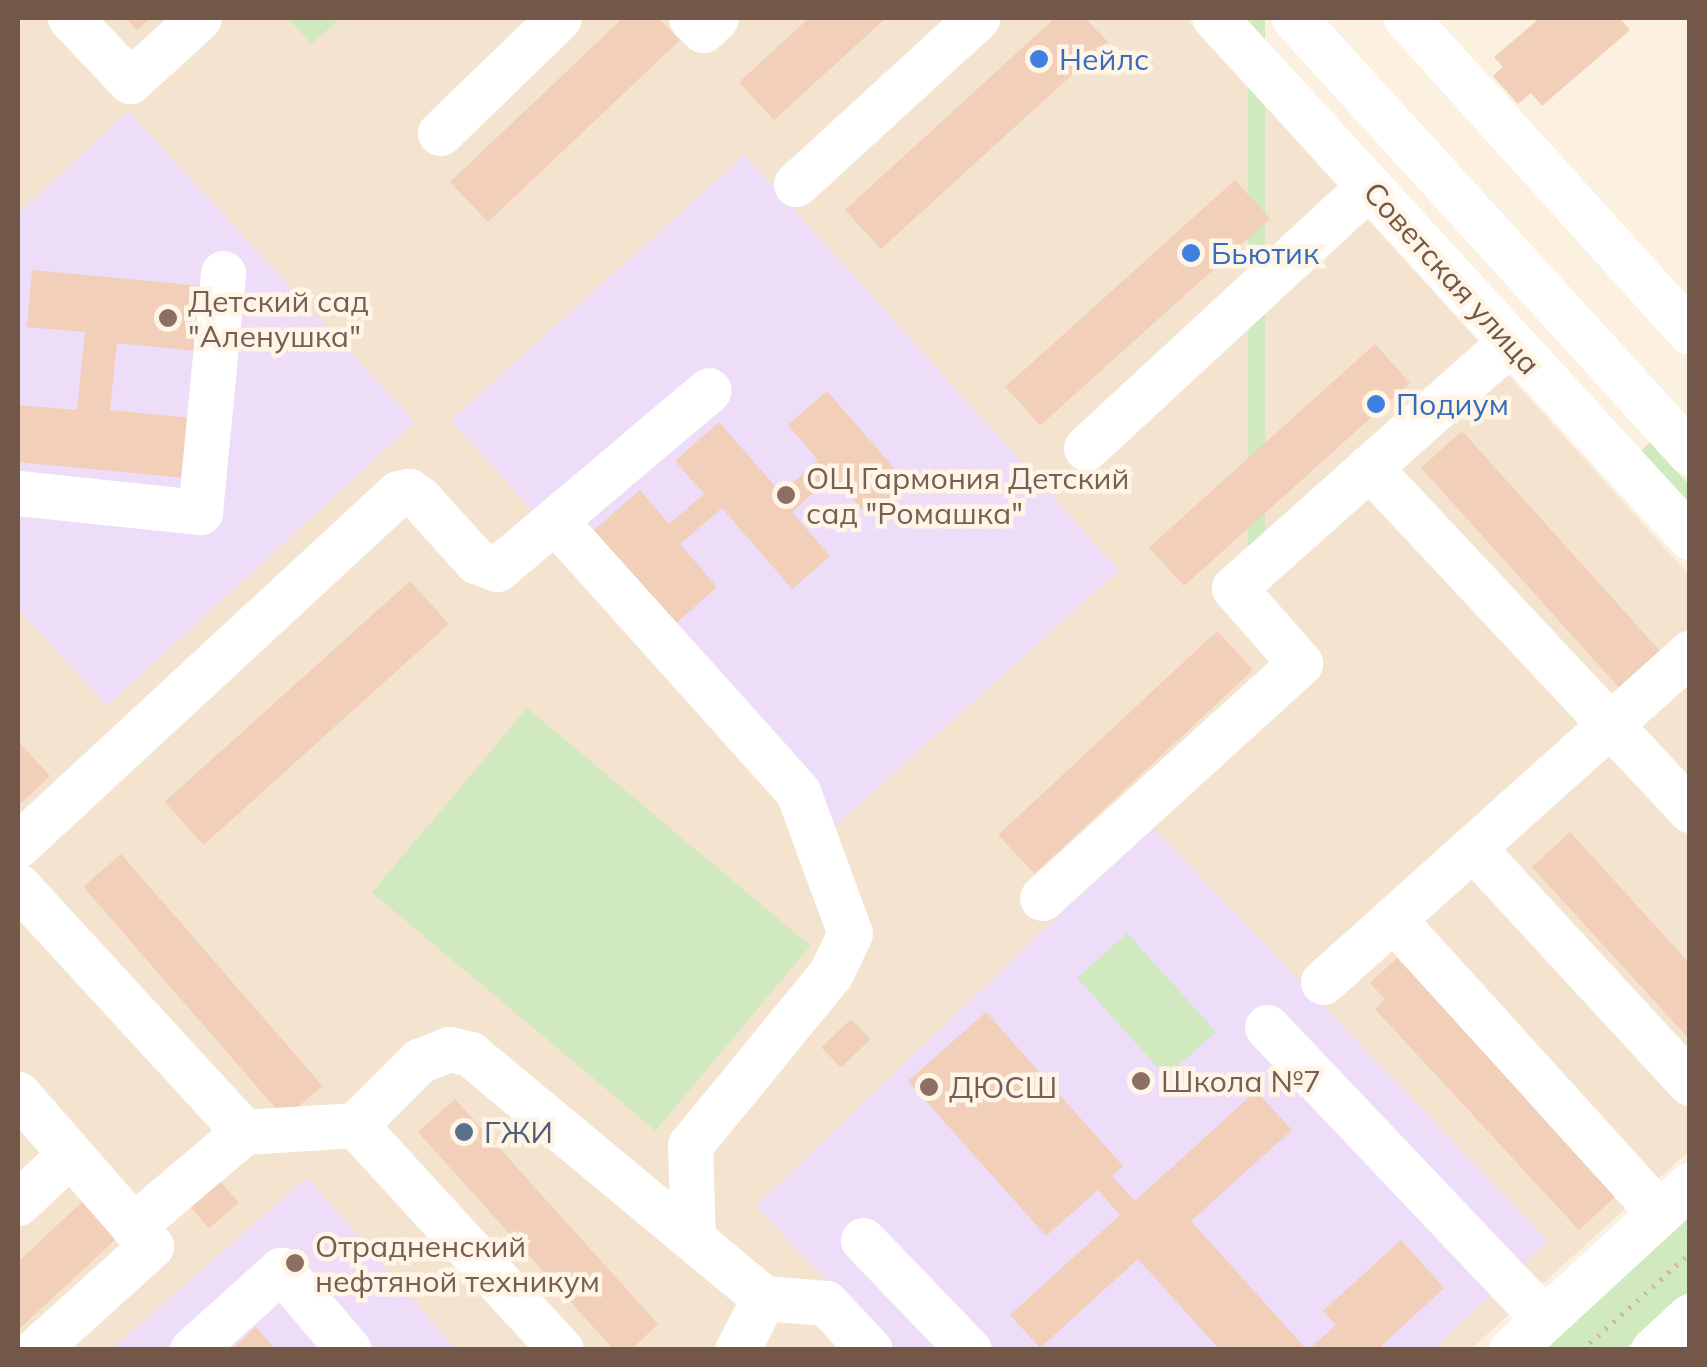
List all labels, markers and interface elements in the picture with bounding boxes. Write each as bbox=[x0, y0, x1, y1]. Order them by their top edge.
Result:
place label: Нейлс bbox=[1059, 41, 1149, 77]
marker: Нейлс bbox=[1028, 48, 1050, 70]
street label: Советская улица bbox=[1356, 175, 1548, 381]
place label: Бьютик bbox=[1211, 235, 1319, 271]
marker: Бьютик bbox=[1180, 242, 1202, 264]
place label: Детский сад "Аленушка" bbox=[188, 283, 369, 354]
marker: Детский сад "Аленушка" bbox=[157, 307, 179, 329]
place label: Подиум bbox=[1396, 386, 1509, 422]
marker: Подиум bbox=[1365, 393, 1387, 415]
place label: ОЦ Гармония Детский сад "Ромашка" bbox=[806, 460, 1129, 530]
marker: ОЦ Гармония Детский сад "Ромашка" bbox=[775, 484, 797, 506]
place label: Школа №7 bbox=[1161, 1063, 1321, 1099]
place label: ДЮСШ bbox=[949, 1069, 1057, 1105]
marker: Школа №7 bbox=[1130, 1070, 1152, 1092]
marker: ДЮСШ bbox=[918, 1076, 940, 1098]
place label: ГЖИ bbox=[484, 1114, 553, 1150]
marker: ГЖИ bbox=[453, 1121, 475, 1143]
place label: Отрадненский нефтяной техникум bbox=[315, 1228, 600, 1298]
marker: Отрадненский нефтяной техникум bbox=[284, 1252, 306, 1274]

